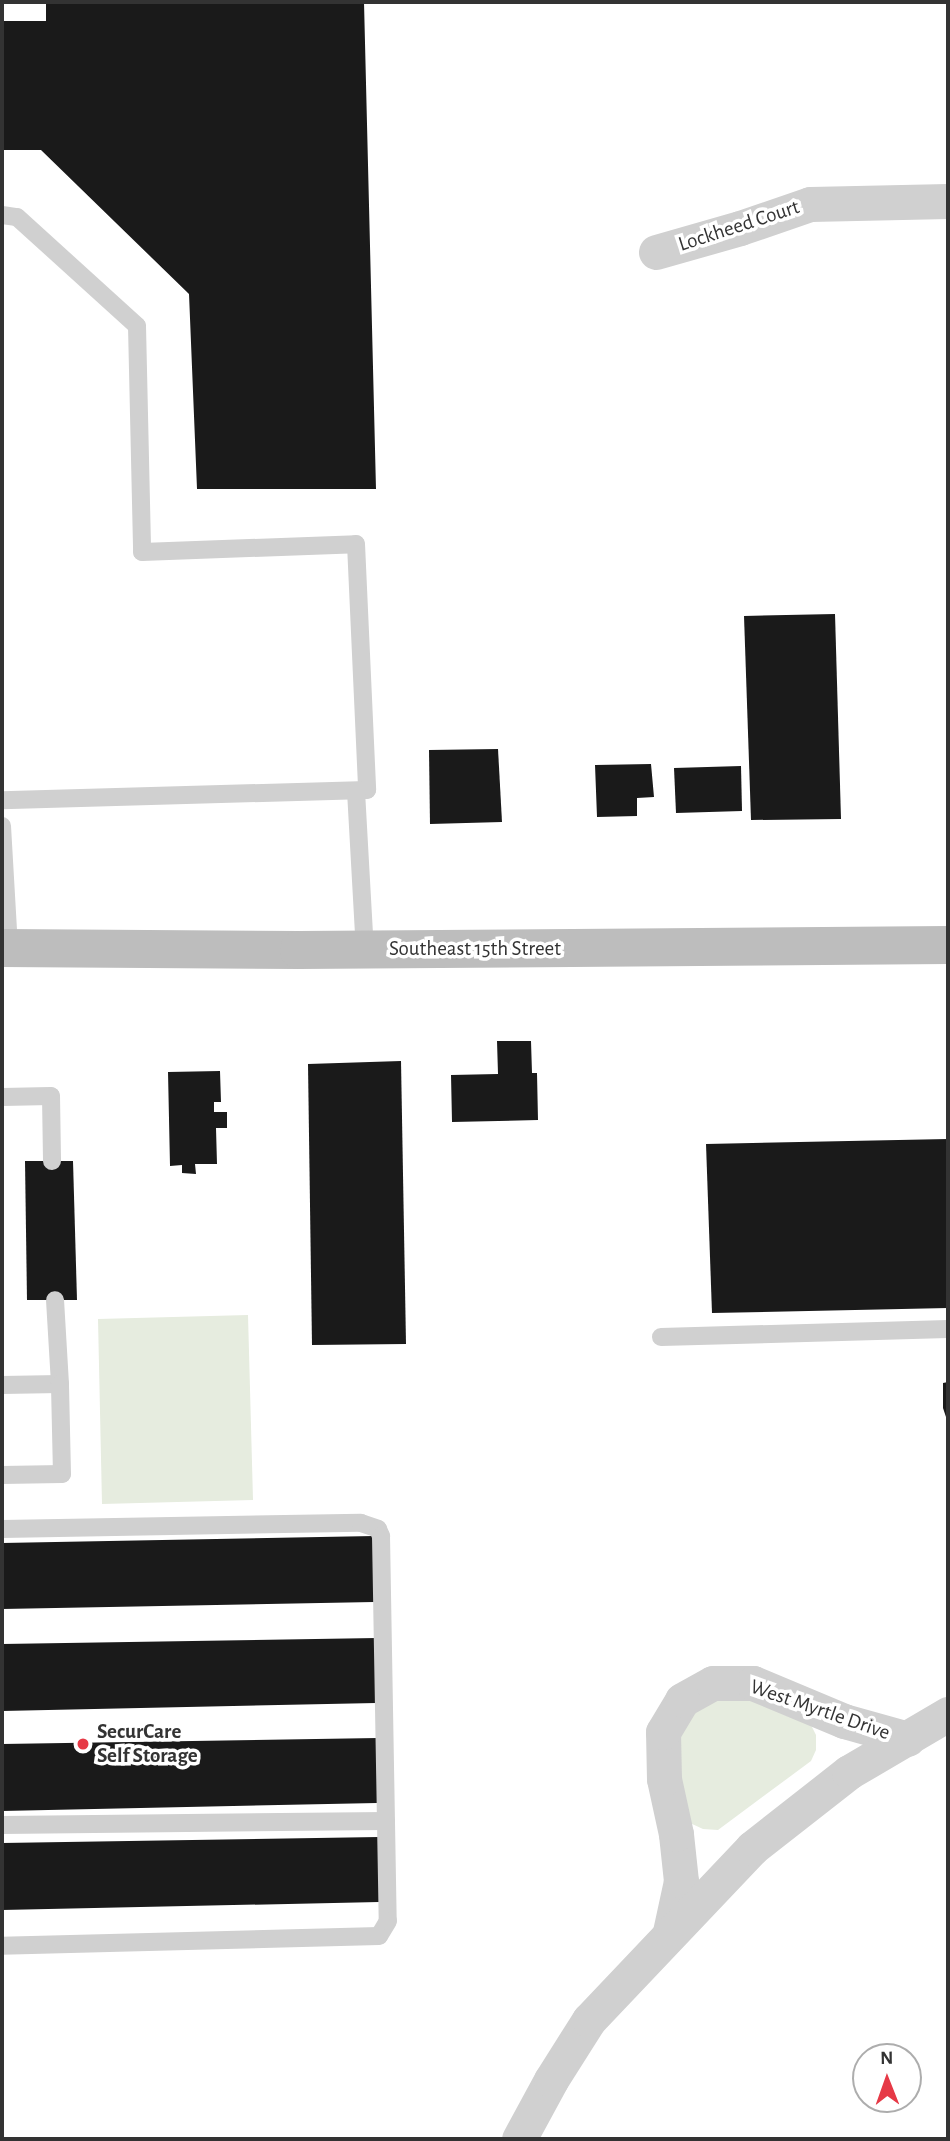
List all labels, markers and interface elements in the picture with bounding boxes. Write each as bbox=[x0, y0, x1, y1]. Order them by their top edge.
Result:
street label: Lockheed Court bbox=[675, 195, 803, 257]
street label: Southeast 15th Street bbox=[389, 936, 561, 962]
street label: West Myrtle Drive bbox=[747, 1674, 893, 1746]
place label: SecurCare Self Storage bbox=[97, 1719, 198, 1769]
marker: SecurCare Self Storage bbox=[75, 1736, 91, 1752]
north arrow bbox=[852, 2043, 922, 2113]
text: N bbox=[880, 2049, 893, 2068]

